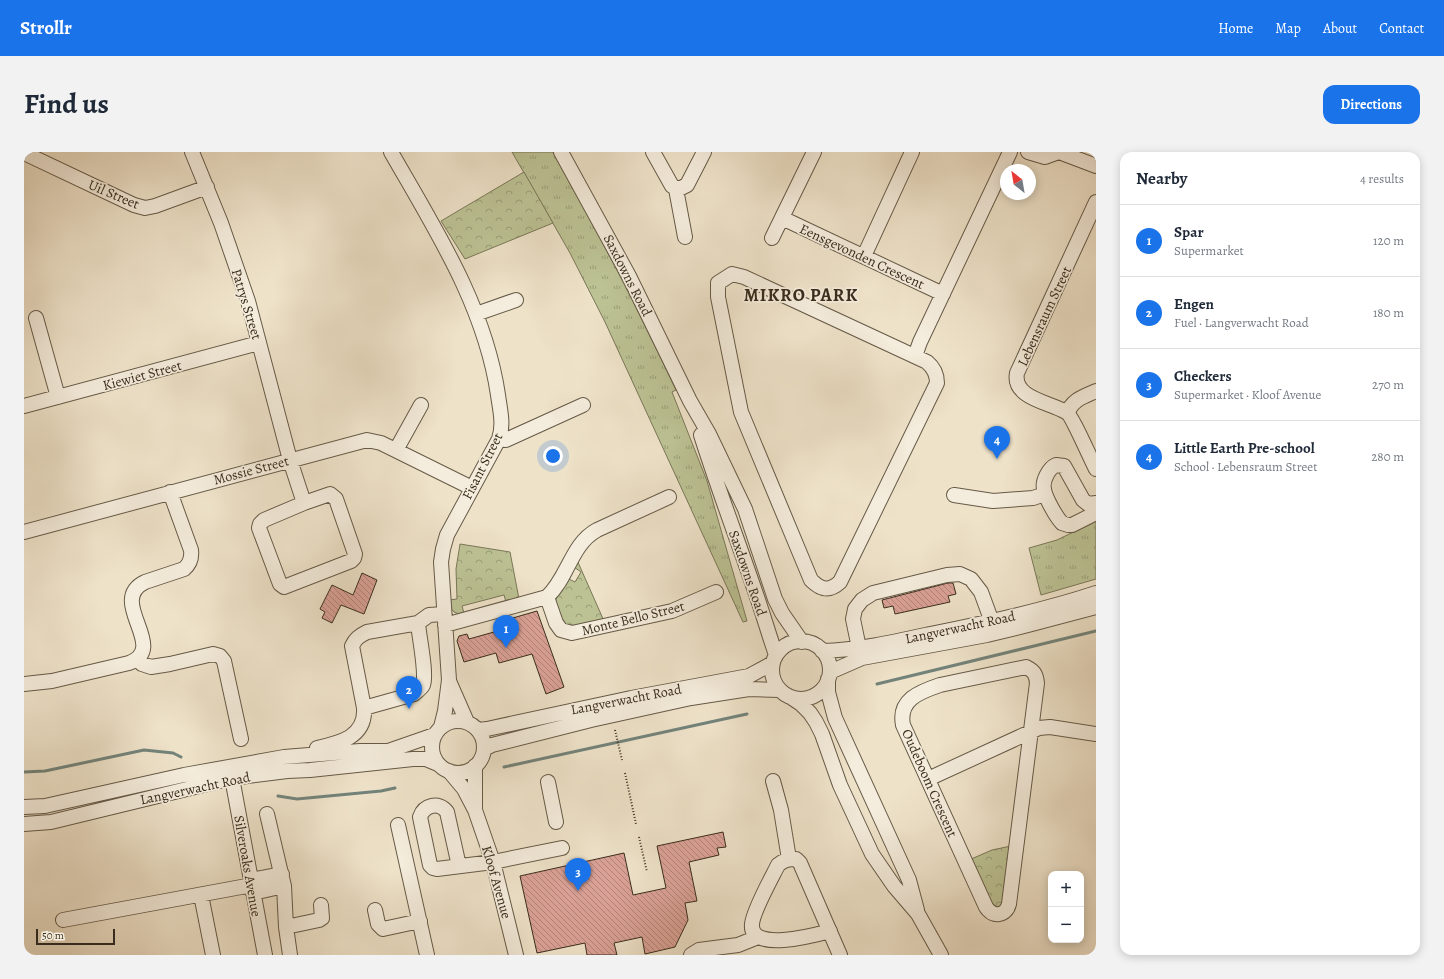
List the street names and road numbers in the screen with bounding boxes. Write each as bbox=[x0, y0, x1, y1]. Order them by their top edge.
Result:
street label: Uil Street bbox=[85, 175, 143, 214]
street label: Eensgevonden Crescent bbox=[796, 219, 928, 294]
street label: Saxdowns Road bbox=[599, 231, 657, 320]
street label: Lebensraum Street bbox=[1013, 263, 1076, 369]
street label: Patrys Street bbox=[227, 266, 266, 342]
street label: Kiewiet Street bbox=[101, 356, 184, 395]
street label: Fisant Street bbox=[458, 429, 508, 503]
street label: Mossie Street bbox=[211, 451, 291, 490]
street label: Saxdowns Road bbox=[724, 528, 771, 619]
street label: Monte Bello Street bbox=[580, 596, 687, 640]
street label: Langverwacht Road bbox=[903, 606, 1017, 648]
street label: Langverwacht Road bbox=[569, 679, 683, 720]
street label: Oudeboom Crescent bbox=[897, 726, 962, 841]
street label: Langverwacht Road bbox=[138, 767, 252, 809]
street label: Silveroaks Avenue bbox=[229, 814, 266, 918]
street label: Kloof Avenue bbox=[477, 843, 516, 921]

